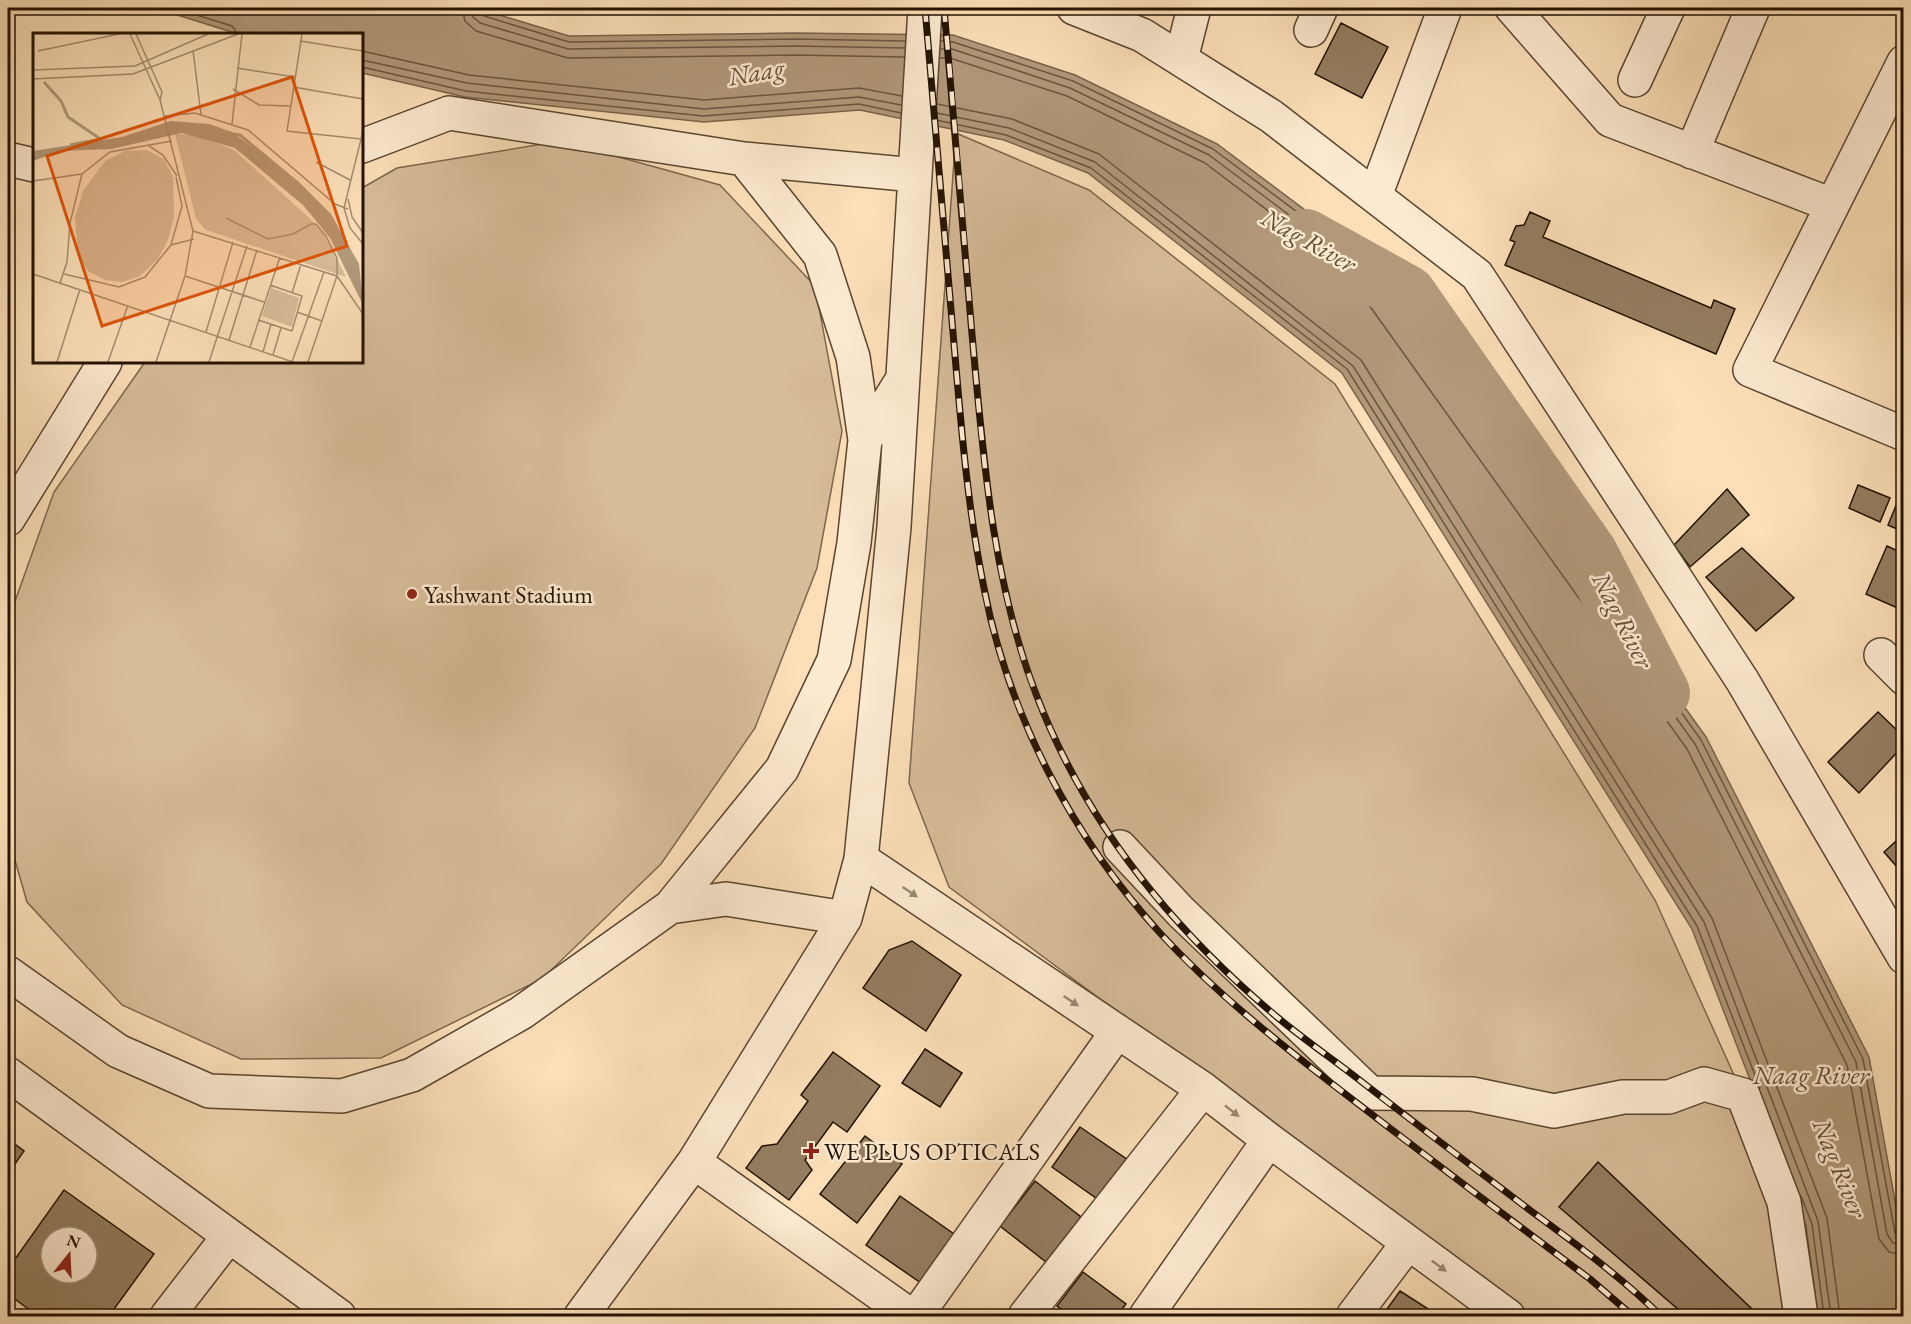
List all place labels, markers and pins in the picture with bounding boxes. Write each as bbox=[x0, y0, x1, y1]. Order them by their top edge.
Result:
place label: Yashwant Stadium bbox=[424, 579, 593, 610]
marker: Yashwant Stadium bbox=[405, 587, 419, 601]
place label: WE PLUS OPTICALS bbox=[824, 1136, 1040, 1167]
marker: WE PLUS OPTICALS bbox=[802, 1142, 820, 1160]

